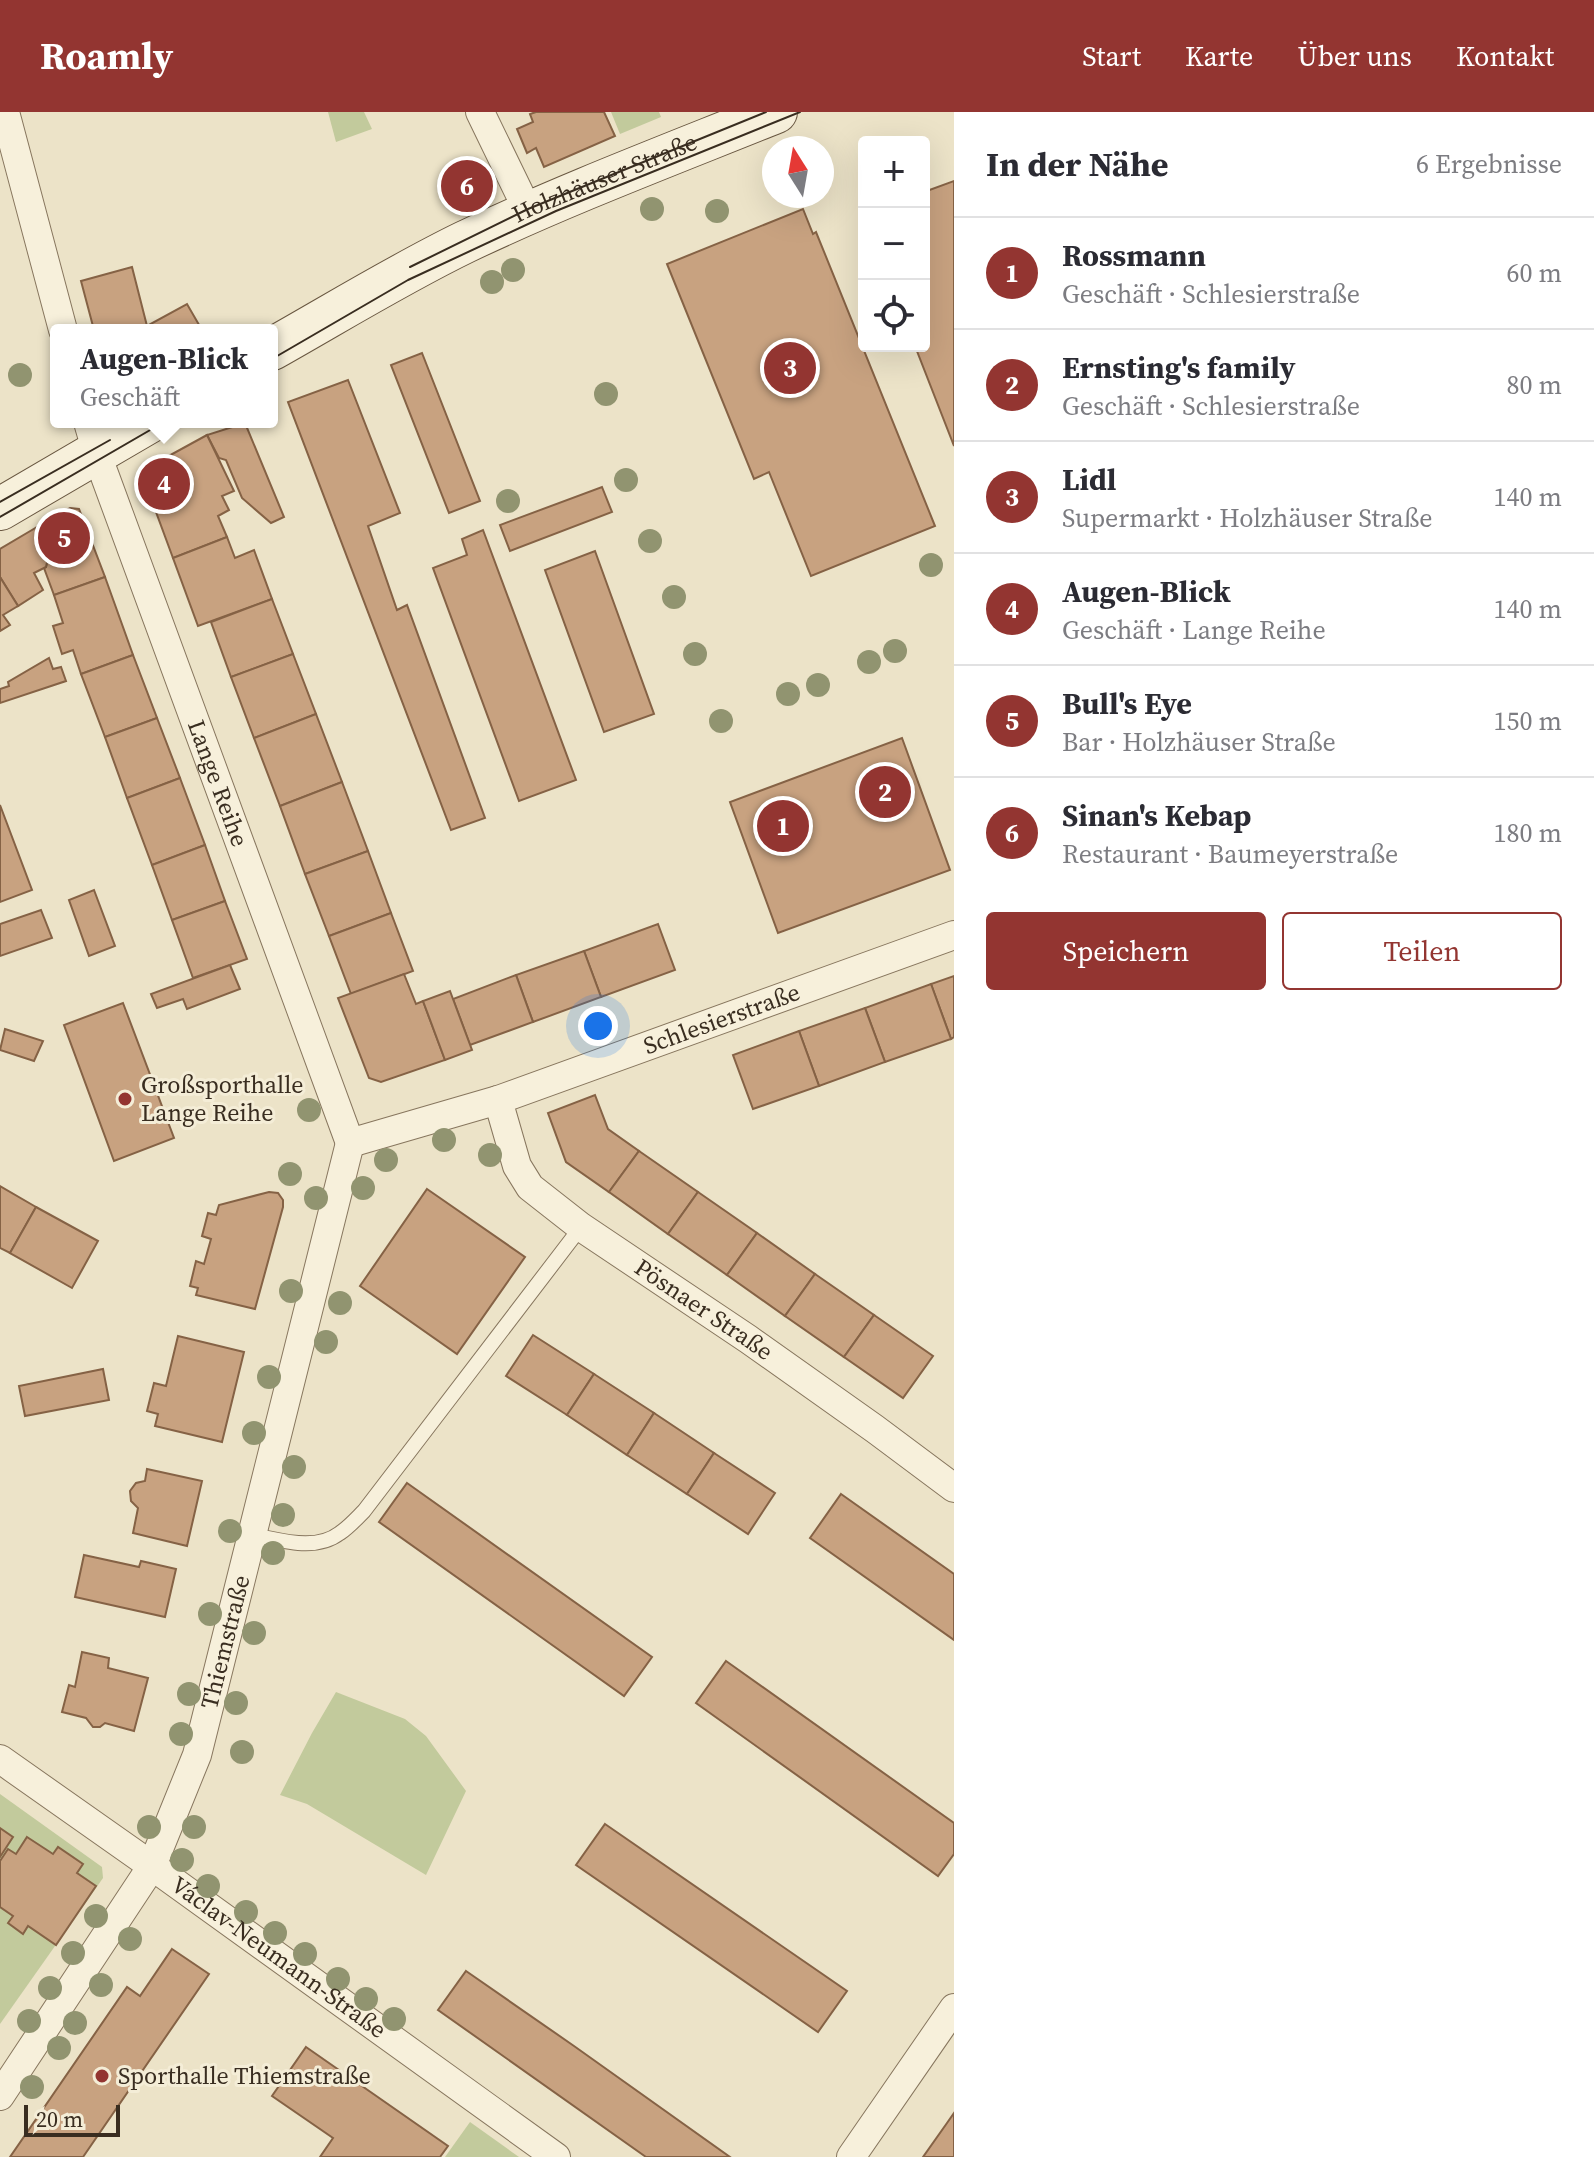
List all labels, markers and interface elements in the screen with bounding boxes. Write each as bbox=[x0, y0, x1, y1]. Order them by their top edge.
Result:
text: Roamly bbox=[40, 30, 173, 82]
text: Start bbox=[1082, 37, 1141, 75]
text: Karte bbox=[1185, 37, 1253, 75]
text: Über uns bbox=[1297, 37, 1412, 75]
text: Kontakt bbox=[1456, 37, 1554, 75]
street label: Holzhäuser Straße bbox=[506, 125, 702, 230]
north arrow bbox=[762, 136, 834, 208]
map controls bbox=[858, 136, 930, 352]
button: + bbox=[858, 136, 930, 208]
text: In der Nähe bbox=[986, 141, 1169, 187]
text: 6 Ergebnisse bbox=[1416, 146, 1562, 182]
pin: 6 bbox=[441, 156, 493, 216]
button: − bbox=[858, 208, 930, 280]
text: Rossmann bbox=[1062, 235, 1206, 276]
text: 1 bbox=[1005, 255, 1019, 291]
text: 60 m bbox=[1507, 255, 1562, 291]
text: Geschäft · Schlesierstraße bbox=[1062, 276, 1360, 312]
button: locate bbox=[858, 280, 930, 352]
popup bbox=[50, 324, 278, 428]
text: Augen-Blick bbox=[80, 338, 248, 379]
pin: 3 bbox=[764, 338, 816, 398]
text: Ernsting's family bbox=[1062, 347, 1296, 388]
text: 2 bbox=[1005, 367, 1019, 403]
text: 80 m bbox=[1507, 367, 1562, 403]
text: Geschäft bbox=[80, 379, 180, 415]
text: Geschäft · Schlesierstraße bbox=[1062, 388, 1360, 424]
pin: 4 bbox=[138, 454, 190, 514]
text: Lidl bbox=[1062, 459, 1116, 500]
text: 3 bbox=[1005, 479, 1019, 515]
text: 140 m bbox=[1494, 479, 1562, 515]
text: Supermarkt · Holzhäuser Straße bbox=[1062, 500, 1433, 536]
pin: 5 bbox=[38, 508, 90, 568]
text: Augen-Blick bbox=[1062, 571, 1231, 612]
text: 4 bbox=[1005, 591, 1019, 627]
text: 140 m bbox=[1494, 591, 1562, 627]
text: Geschäft · Lange Reihe bbox=[1062, 612, 1326, 648]
text: Bull's Eye bbox=[1062, 683, 1192, 724]
text: 5 bbox=[1005, 703, 1019, 739]
text: 150 m bbox=[1494, 703, 1562, 739]
street label: Lange Reihe bbox=[180, 715, 257, 851]
text: Bar · Holzhäuser Straße bbox=[1062, 724, 1336, 760]
pin: 2 bbox=[859, 762, 911, 822]
text: Sinan's Kebap bbox=[1062, 795, 1251, 836]
pin: 1 bbox=[757, 796, 809, 856]
text: 6 bbox=[1005, 815, 1019, 851]
text: 180 m bbox=[1494, 815, 1562, 851]
text: Restaurant · Baumeyerstraße bbox=[1062, 836, 1398, 872]
button: Speichern bbox=[986, 912, 1266, 990]
button: Teilen bbox=[1282, 912, 1562, 990]
street label: Schlesierstraße bbox=[639, 975, 804, 1062]
your location bbox=[578, 1006, 618, 1046]
place label: Großsporthalle Lange Reihe bbox=[141, 1068, 304, 1129]
marker: Großsporthalle Lange Reihe bbox=[116, 1090, 134, 1108]
street label: Pösnaer Straße bbox=[628, 1251, 780, 1368]
street label: Thiemstraße bbox=[192, 1571, 257, 1712]
street label: Václav-Neumann-Straße bbox=[165, 1868, 393, 2046]
place label: Sporthalle Thiemstraße bbox=[118, 2059, 371, 2092]
marker: Sporthalle Thiemstraße bbox=[93, 2067, 111, 2085]
scale bar bbox=[24, 2101, 120, 2137]
text: 20 m bbox=[36, 2104, 83, 2134]

